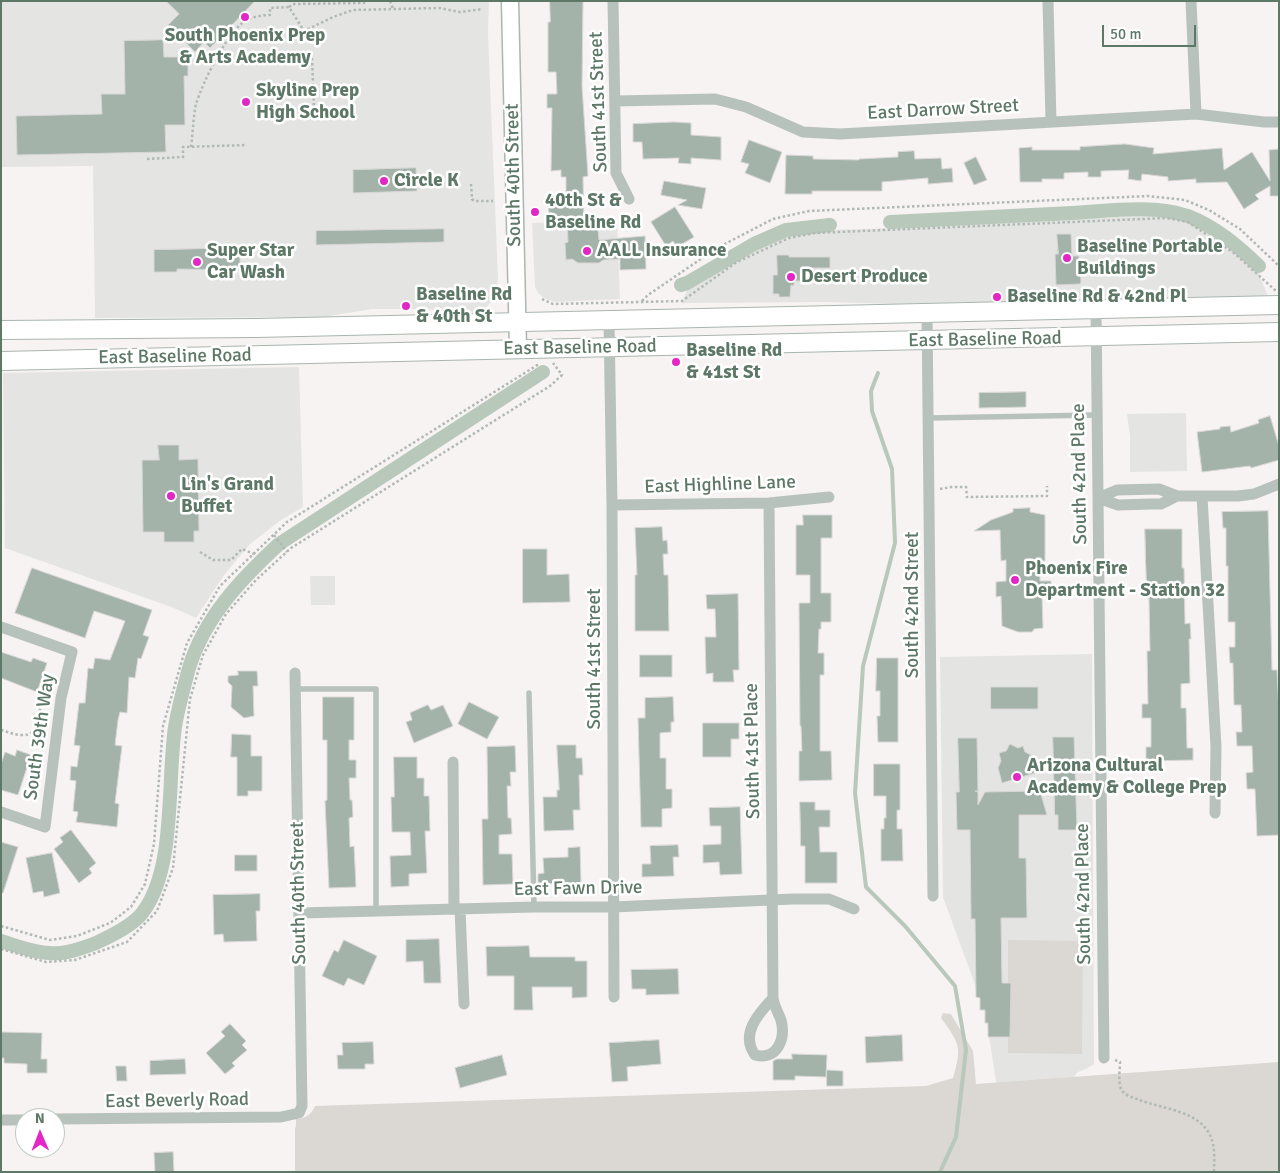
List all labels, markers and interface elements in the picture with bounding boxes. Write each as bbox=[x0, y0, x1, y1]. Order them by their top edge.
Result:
marker: South Phoenix Prep & Arts Academy bbox=[239, 11, 251, 23]
scale bar bbox=[1105, 15, 1199, 47]
place label: South Phoenix Prep & Arts Academy bbox=[165, 25, 325, 69]
text: 50 m bbox=[1110, 25, 1141, 43]
street label: South 41st Street bbox=[585, 31, 613, 173]
place label: Skyline Prep High School bbox=[256, 80, 359, 124]
street label: East Darrow Street bbox=[867, 95, 1019, 125]
marker: Skyline Prep High School bbox=[240, 96, 252, 108]
street label: South 40th Street bbox=[501, 103, 527, 247]
place label: Circle K bbox=[394, 170, 459, 192]
marker: Circle K bbox=[378, 175, 390, 187]
place label: 40th St & Baseline Rd bbox=[545, 190, 641, 234]
marker: 40th St & Baseline Rd bbox=[529, 206, 541, 218]
place label: Baseline Portable Buildings bbox=[1077, 236, 1223, 280]
place label: Super Star Car Wash bbox=[207, 240, 294, 284]
place label: AALL Insurance bbox=[597, 240, 726, 262]
marker: AALL Insurance bbox=[581, 245, 593, 257]
marker: Baseline Portable Buildings bbox=[1061, 252, 1073, 264]
marker: Super Star Car Wash bbox=[191, 256, 203, 268]
place label: Desert Produce bbox=[801, 266, 928, 288]
marker: Desert Produce bbox=[785, 271, 797, 283]
place label: Baseline Rd & 40th St bbox=[416, 284, 512, 328]
place label: Baseline Rd & 42nd Pl bbox=[1007, 286, 1187, 308]
marker: Baseline Rd & 42nd Pl bbox=[991, 291, 1003, 303]
marker: Baseline Rd & 40th St bbox=[400, 300, 412, 312]
street label: East Baseline Road bbox=[908, 327, 1062, 353]
street label: East Baseline Road bbox=[503, 335, 657, 361]
place label: Baseline Rd & 41st St bbox=[686, 340, 782, 384]
street label: East Baseline Road bbox=[98, 344, 252, 370]
marker: Baseline Rd & 41st St bbox=[670, 356, 682, 368]
street label: South 42nd Place bbox=[1067, 403, 1093, 545]
street label: East Highline Lane bbox=[644, 471, 796, 499]
place label: Lin's Grand Buffet bbox=[181, 474, 274, 518]
marker: Lin's Grand Buffet bbox=[165, 490, 177, 502]
street label: South 42nd Street bbox=[902, 532, 924, 678]
place label: Phoenix Fire Department - Station 32 bbox=[1025, 558, 1225, 602]
marker: Phoenix Fire Department - Station 32 bbox=[1009, 574, 1021, 586]
street label: South 41st Street bbox=[584, 588, 606, 730]
street label: South 39th Way bbox=[20, 672, 60, 802]
street label: South 41st Place bbox=[740, 683, 766, 819]
place label: Arizona Cultural Academy & College Prep bbox=[1027, 755, 1227, 799]
marker: Arizona Cultural Academy & College Prep bbox=[1011, 771, 1023, 783]
street label: South 40th Street bbox=[286, 821, 312, 965]
street label: South 42nd Place bbox=[1071, 823, 1097, 965]
street label: East Fawn Drive bbox=[513, 876, 643, 902]
street label: East Beverly Road bbox=[105, 1088, 249, 1114]
north arrow bbox=[15, 1108, 65, 1158]
text: N bbox=[35, 1110, 45, 1127]

